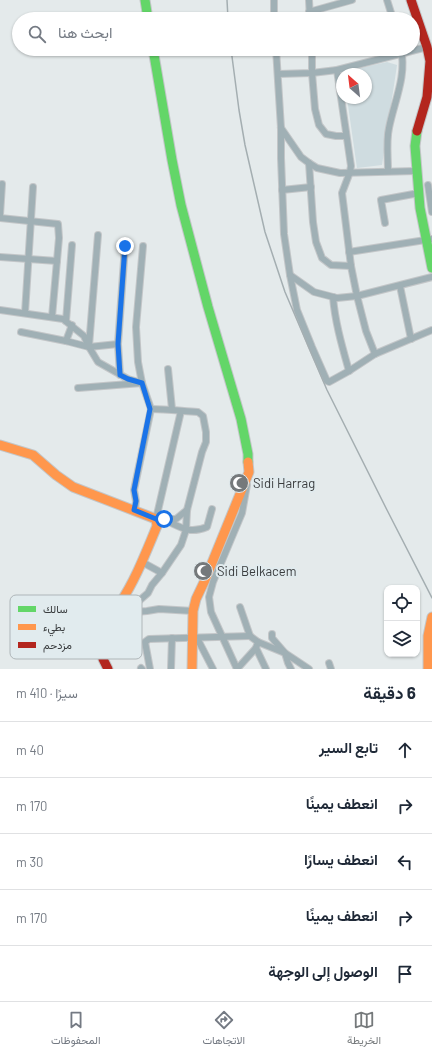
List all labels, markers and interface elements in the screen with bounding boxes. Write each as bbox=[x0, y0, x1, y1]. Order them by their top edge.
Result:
search box bbox=[12, 12, 420, 56]
icon: search bbox=[26, 23, 48, 45]
text: ابحث هنا bbox=[58, 23, 112, 41]
north arrow bbox=[336, 68, 372, 104]
route end bbox=[116, 237, 134, 255]
mosque icon: Sidi Harrag bbox=[228, 472, 250, 494]
place label: Sidi Harrag bbox=[253, 475, 315, 491]
route start bbox=[155, 510, 173, 528]
mosque icon: Sidi Belkacem bbox=[192, 560, 214, 582]
place label: Sidi Belkacem bbox=[217, 563, 296, 579]
map controls bbox=[384, 585, 420, 657]
button: locate bbox=[384, 585, 420, 621]
legend bbox=[10, 595, 142, 659]
text: سالك bbox=[43, 602, 68, 615]
text: بطيء bbox=[43, 620, 65, 637]
button: layers bbox=[384, 621, 420, 657]
text: مزدحم bbox=[43, 638, 72, 653]
text: 6 دقيقة bbox=[363, 682, 416, 702]
text: سيرًا · 410 m bbox=[16, 685, 78, 701]
text: تابع السير bbox=[319, 738, 378, 756]
icon: ahead bbox=[394, 739, 416, 761]
text: 40 m bbox=[16, 742, 44, 758]
text: انعطف يمينًا bbox=[306, 794, 378, 812]
icon: right bbox=[394, 795, 416, 817]
text: 170 m bbox=[16, 798, 47, 814]
text: انعطف يسارًا bbox=[304, 850, 378, 868]
icon: left bbox=[394, 851, 416, 873]
text: 30 m bbox=[16, 854, 43, 870]
text: انعطف يمينًا bbox=[306, 906, 378, 924]
icon: right bbox=[394, 907, 416, 929]
text: 170 m bbox=[16, 910, 47, 926]
text: الوصول إلى الوجهة bbox=[268, 962, 378, 980]
icon: arrive bbox=[394, 963, 416, 985]
tab: المحفوظات bbox=[51, 1009, 101, 1050]
tab: الاتجاهات bbox=[202, 1009, 245, 1050]
tab: الخريطة bbox=[347, 1009, 381, 1050]

